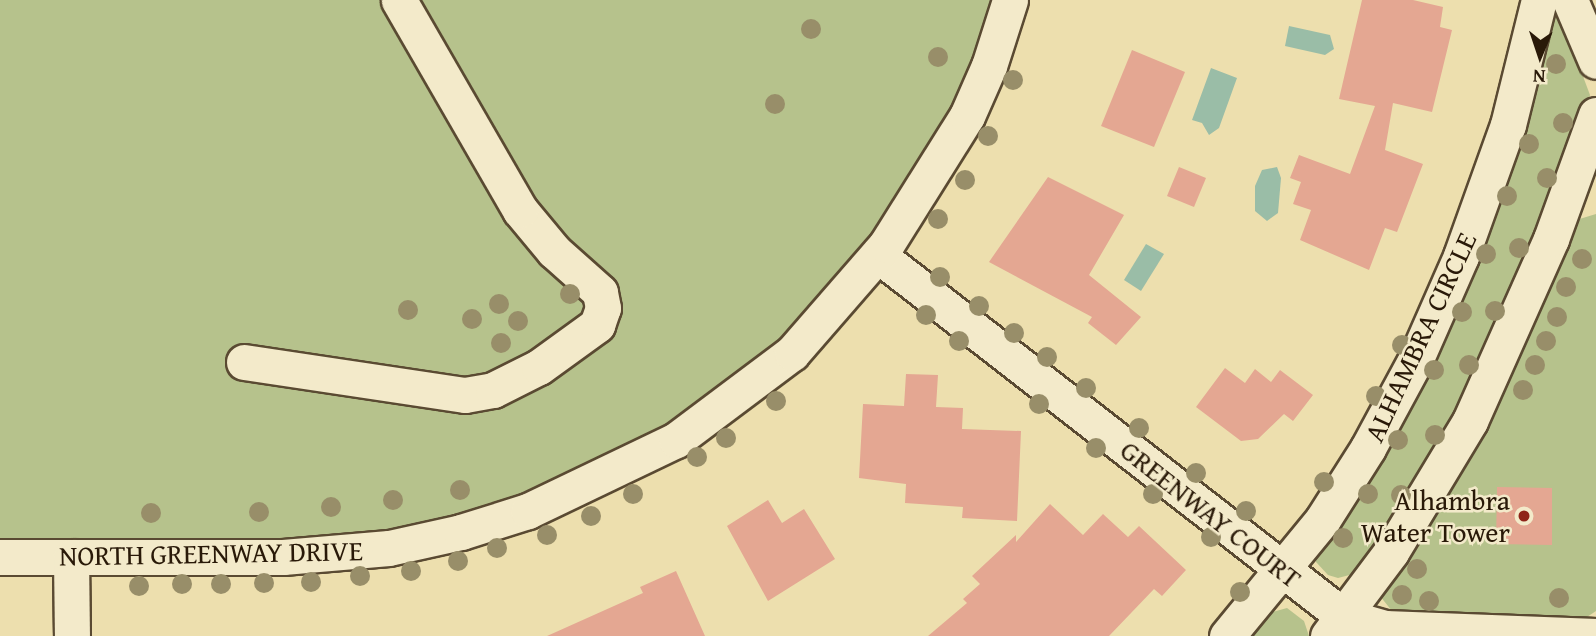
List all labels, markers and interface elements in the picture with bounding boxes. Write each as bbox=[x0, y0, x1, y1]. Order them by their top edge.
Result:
north arrow bbox=[1505, 21, 1575, 91]
text: N bbox=[1532, 63, 1546, 91]
street label: ALHAMBRA CIRCLE bbox=[1357, 227, 1483, 447]
street label: GREENWAY COURT bbox=[1114, 433, 1308, 595]
place label: Alhambra Water Tower bbox=[1361, 483, 1510, 549]
marker: Alhambra Water Tower bbox=[1516, 508, 1532, 524]
street label: NORTH GREENWAY DRIVE bbox=[59, 534, 363, 572]

